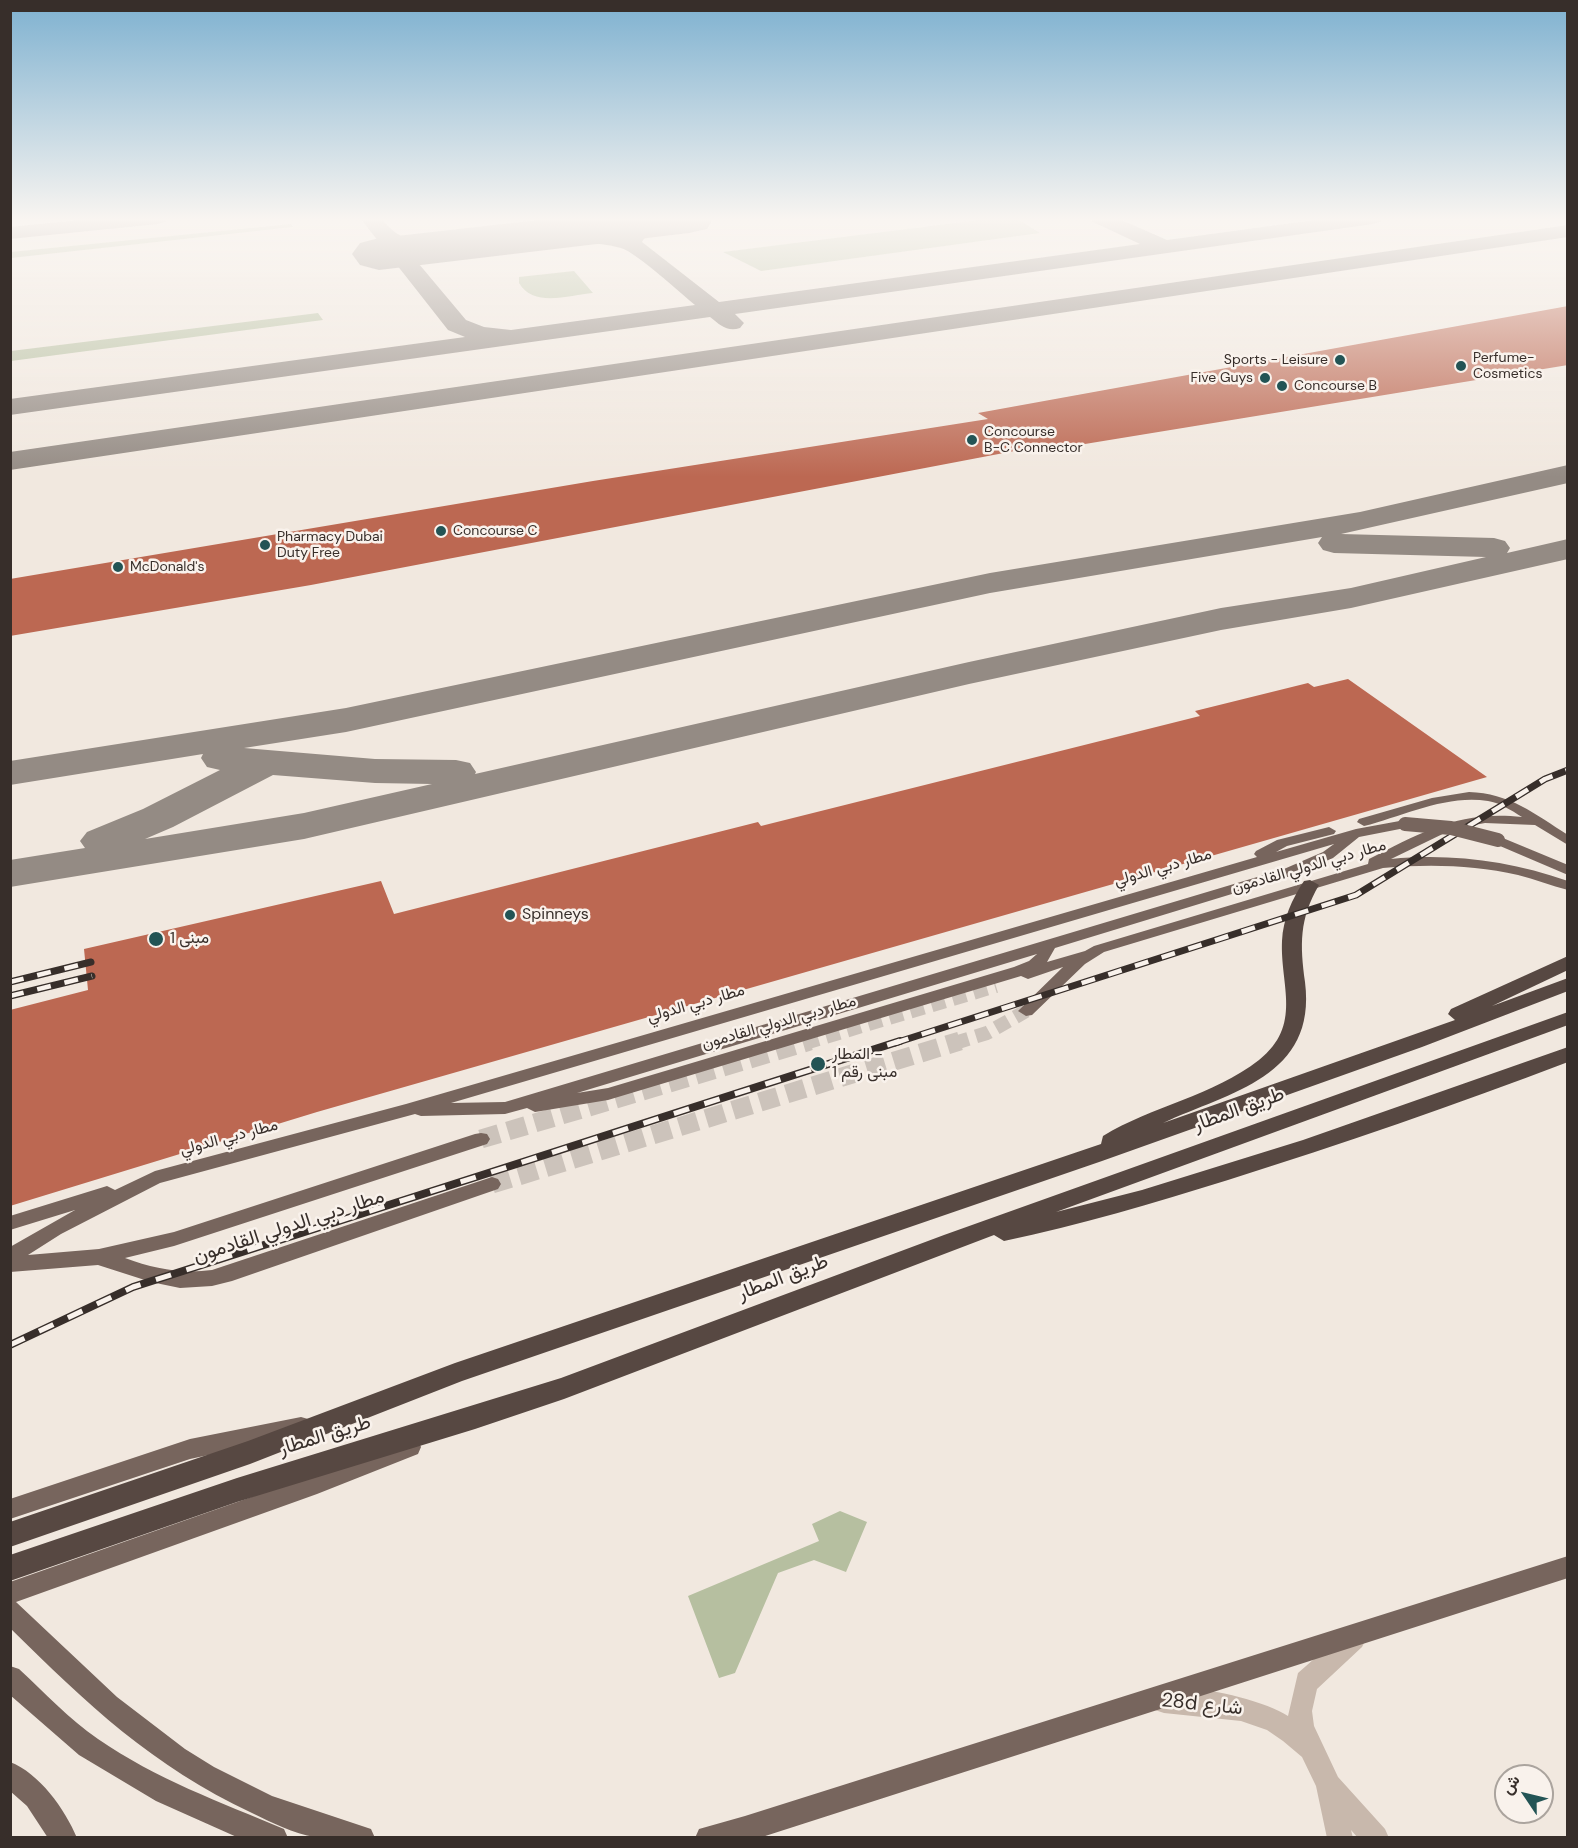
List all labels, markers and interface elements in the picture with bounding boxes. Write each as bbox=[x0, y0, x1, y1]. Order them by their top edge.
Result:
place label: Perfume- Cosmetics bbox=[1473, 350, 1542, 382]
place label: Sports - Leisure bbox=[1224, 352, 1328, 368]
marker: Sports - Leisure bbox=[1333, 353, 1347, 367]
marker: Perfume- Cosmetics bbox=[1454, 359, 1468, 373]
place label: Five Guys bbox=[1190, 370, 1253, 386]
marker: Five Guys bbox=[1258, 371, 1272, 385]
place label: Concourse B bbox=[1294, 378, 1377, 394]
marker: Concourse B bbox=[1275, 379, 1289, 393]
place label: Concourse B-C Connector bbox=[984, 424, 1083, 456]
marker: Concourse B-C Connector bbox=[965, 433, 979, 447]
place label: Concourse C bbox=[453, 523, 538, 539]
marker: Concourse C bbox=[434, 524, 448, 538]
place label: Pharmacy Dubai Duty Free bbox=[277, 529, 383, 562]
marker: Pharmacy Dubai Duty Free bbox=[258, 538, 272, 552]
place label: McDonald's bbox=[130, 559, 205, 575]
marker: McDonald's bbox=[111, 560, 125, 574]
street label: مطار دبي الدولي القادمون bbox=[1230, 836, 1388, 898]
street label: مطار دبي الدولي bbox=[1112, 845, 1214, 891]
place label: Spinneys bbox=[522, 905, 589, 925]
marker: Spinneys bbox=[503, 908, 517, 922]
place label: مبنى 1 bbox=[170, 929, 209, 949]
marker: مبنى 1 bbox=[147, 930, 165, 948]
street label: مطار دبي الدولي bbox=[645, 981, 747, 1027]
street label: مطار دبي الدولي القادمون bbox=[700, 992, 858, 1054]
place label: المطار - مبنى رقم 1 bbox=[832, 1045, 897, 1083]
marker: المطار - مبنى رقم 1 bbox=[809, 1055, 827, 1073]
street label: طريق المطار bbox=[1190, 1082, 1288, 1138]
street label: مطار دبي الدولي bbox=[178, 1116, 280, 1160]
street label: مطار دبي الدولي القادمون bbox=[190, 1185, 388, 1269]
street label: طريق المطار bbox=[734, 1250, 832, 1306]
street label: طريق المطار bbox=[276, 1411, 374, 1461]
street label: 28d شارع bbox=[1160, 1689, 1244, 1721]
north arrow bbox=[1494, 1764, 1554, 1824]
text: ش bbox=[1496, 1771, 1525, 1798]

